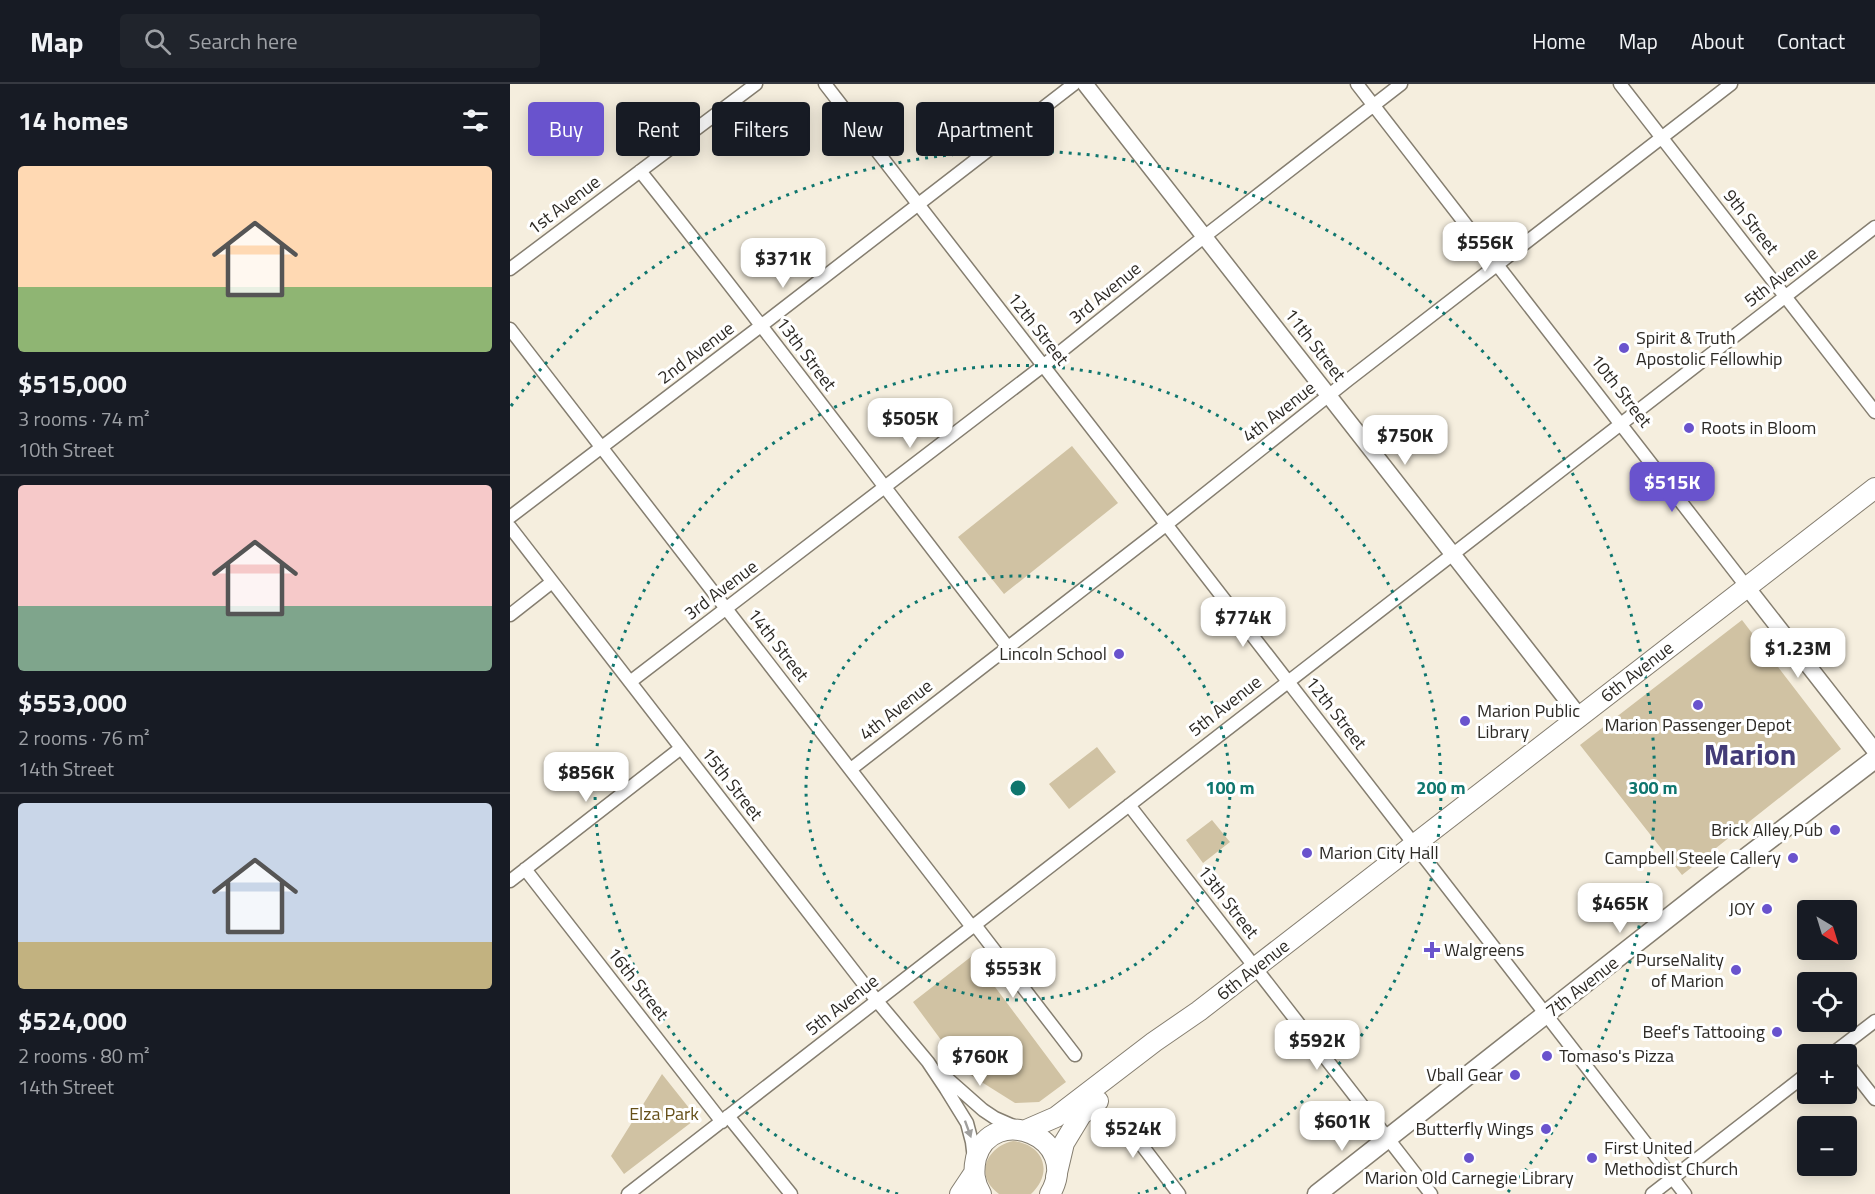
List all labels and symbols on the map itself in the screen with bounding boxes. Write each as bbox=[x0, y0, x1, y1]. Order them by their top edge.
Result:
street label: 1st Avenue bbox=[522, 168, 606, 241]
street label: 9th Street bbox=[1717, 183, 1786, 261]
pin: $556K bbox=[1443, 222, 1527, 273]
pin: $371K bbox=[741, 238, 825, 289]
street label: 5th Avenue bbox=[1738, 240, 1823, 313]
street label: 3rd Avenue bbox=[1063, 255, 1147, 330]
street label: 12th Street bbox=[1001, 286, 1076, 372]
street label: 11th Street bbox=[1278, 302, 1353, 388]
street label: 13th Street bbox=[770, 311, 844, 397]
street label: 2nd Avenue bbox=[652, 315, 740, 390]
place label: Spirit & Truth Apostolic Fellowhip bbox=[1636, 324, 1783, 372]
marker: Spirit & Truth Apostolic Fellowhip bbox=[1617, 341, 1631, 355]
street label: 10th Street bbox=[1584, 348, 1659, 434]
street label: 4th Avenue bbox=[1236, 374, 1321, 449]
pin: $505K bbox=[868, 398, 952, 449]
place label: Roots in Bloom bbox=[1701, 414, 1816, 441]
pin: $750K bbox=[1363, 415, 1447, 466]
marker: Roots in Bloom bbox=[1682, 421, 1696, 435]
pin: $515K bbox=[1630, 462, 1714, 513]
street label: 3rd Avenue bbox=[678, 553, 763, 626]
pin: $774K bbox=[1201, 597, 1285, 648]
street label: 14th Street bbox=[741, 602, 816, 688]
pin: $1.23M bbox=[1749, 628, 1847, 679]
street label: 6th Avenue bbox=[1594, 634, 1679, 709]
place label: Lincoln School bbox=[999, 640, 1107, 667]
marker: Lincoln School bbox=[1112, 647, 1126, 661]
street label: 5th Avenue bbox=[1182, 668, 1267, 743]
street label: 12th Street bbox=[1299, 670, 1374, 756]
street label: 4th Avenue bbox=[853, 672, 938, 747]
place label: Marion Public Library bbox=[1477, 697, 1580, 745]
marker: Marion Passenger Depot bbox=[1691, 698, 1705, 712]
place label: Marion Passenger Depot bbox=[1604, 711, 1792, 738]
marker: Marion Public Library bbox=[1458, 714, 1472, 728]
district label: Marion bbox=[1704, 731, 1796, 777]
street label: 15th Street bbox=[695, 741, 770, 827]
pin: $856K bbox=[544, 752, 628, 803]
text: 100 m bbox=[1205, 774, 1255, 801]
text: 200 m bbox=[1416, 774, 1466, 801]
text: 300 m bbox=[1628, 774, 1678, 801]
centre of rings bbox=[1008, 778, 1028, 798]
place label: Brick Alley Pub bbox=[1711, 816, 1823, 843]
marker: Brick Alley Pub bbox=[1828, 823, 1842, 837]
place label: Marion City Hall bbox=[1319, 839, 1439, 866]
place label: Campbell Steele Callery bbox=[1604, 844, 1781, 871]
marker: Marion City Hall bbox=[1300, 846, 1314, 860]
marker: Campbell Steele Callery bbox=[1786, 851, 1800, 865]
street label: 13th Street bbox=[1191, 859, 1266, 945]
pin: $465K bbox=[1578, 883, 1662, 934]
place label: JOY bbox=[1729, 895, 1755, 922]
north arrow bbox=[1797, 900, 1857, 960]
marker: JOY bbox=[1760, 902, 1774, 916]
street label: 6th Avenue bbox=[1210, 932, 1295, 1007]
place label: Walgreens bbox=[1444, 936, 1524, 963]
street label: 16th Street bbox=[601, 941, 676, 1027]
marker: Walgreens bbox=[1425, 943, 1439, 957]
place label: PurseNality of Marion bbox=[1636, 946, 1724, 994]
pin: $553K bbox=[971, 948, 1055, 999]
street label: 7th Avenue bbox=[1539, 949, 1624, 1024]
marker: PurseNality of Marion bbox=[1729, 963, 1743, 977]
street label: 5th Avenue bbox=[799, 967, 884, 1042]
place label: Beef's Tattooing bbox=[1642, 1018, 1765, 1045]
pin: $592K bbox=[1275, 1020, 1359, 1071]
marker: Beef's Tattooing bbox=[1770, 1025, 1784, 1039]
pin: $760K bbox=[938, 1036, 1022, 1087]
place label: Tomaso's Pizza bbox=[1559, 1042, 1674, 1069]
marker: Tomaso's Pizza bbox=[1540, 1049, 1554, 1063]
place label: Vball Gear bbox=[1426, 1061, 1503, 1088]
marker: Vball Gear bbox=[1508, 1068, 1522, 1082]
park label: Elza Park bbox=[629, 1100, 699, 1127]
pin: $601K bbox=[1300, 1101, 1384, 1152]
pin: $524K bbox=[1091, 1108, 1175, 1159]
place label: Butterfly Wings bbox=[1415, 1115, 1534, 1142]
one-way arrow bbox=[963, 1121, 973, 1139]
marker: Butterfly Wings bbox=[1539, 1122, 1553, 1136]
place label: First United Methodist Church bbox=[1604, 1134, 1738, 1182]
marker: Marion Old Carnegie Library bbox=[1462, 1151, 1476, 1165]
marker: First United Methodist Church bbox=[1585, 1151, 1599, 1165]
place label: Marion Old Carnegie Library bbox=[1364, 1164, 1574, 1191]

